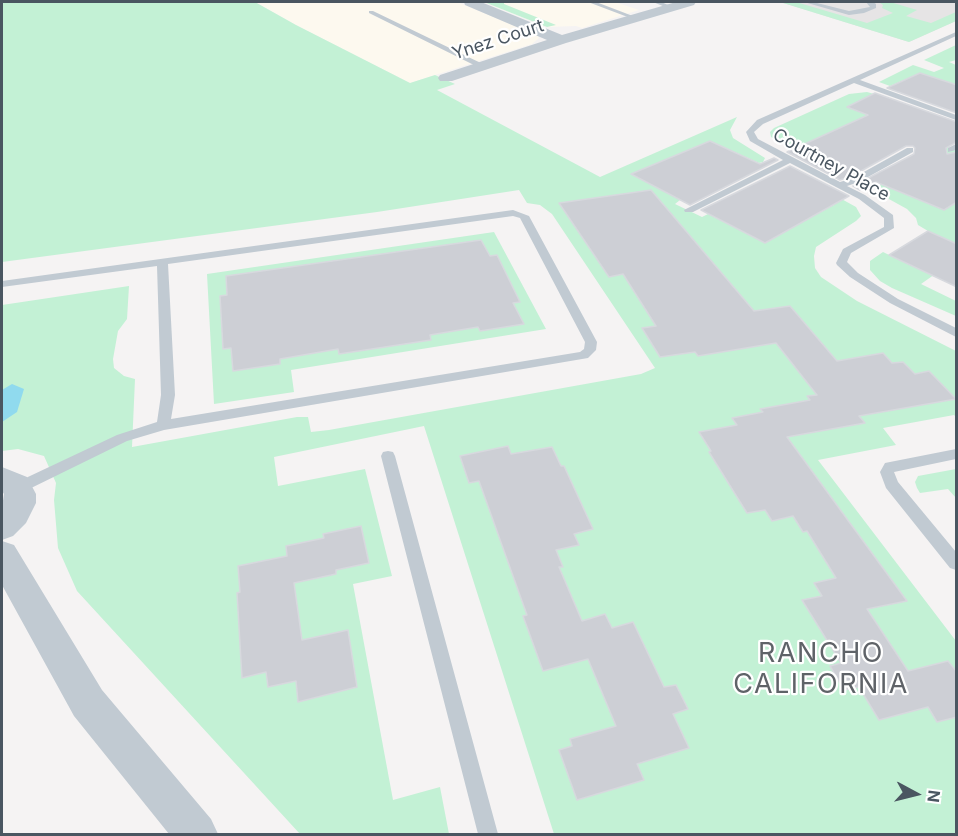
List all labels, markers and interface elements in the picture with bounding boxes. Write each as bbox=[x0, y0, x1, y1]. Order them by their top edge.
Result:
street label: Ynez Court bbox=[450, 15, 546, 65]
street label: Courtney Place bbox=[769, 124, 893, 206]
district label: RANCHO CALIFORNIA bbox=[733, 638, 909, 701]
north arrow bbox=[886, 764, 946, 824]
text: N bbox=[923, 789, 945, 803]

